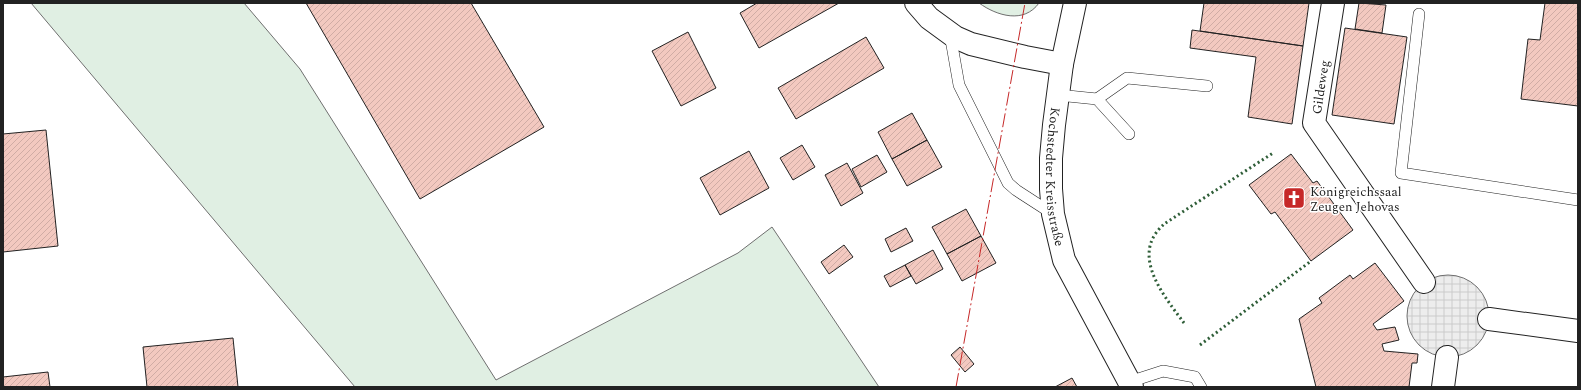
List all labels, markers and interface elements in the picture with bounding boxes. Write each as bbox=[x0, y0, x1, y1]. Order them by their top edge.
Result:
street label: Gildeweg bbox=[1307, 59, 1335, 116]
street label: Kochstedter Kreisstraße bbox=[1040, 106, 1069, 248]
place label: Königreichssaal Zeugen Jehovas bbox=[1310, 182, 1402, 217]
church icon: Königreichssaal Zeugen Jehovas bbox=[1281, 185, 1307, 211]

